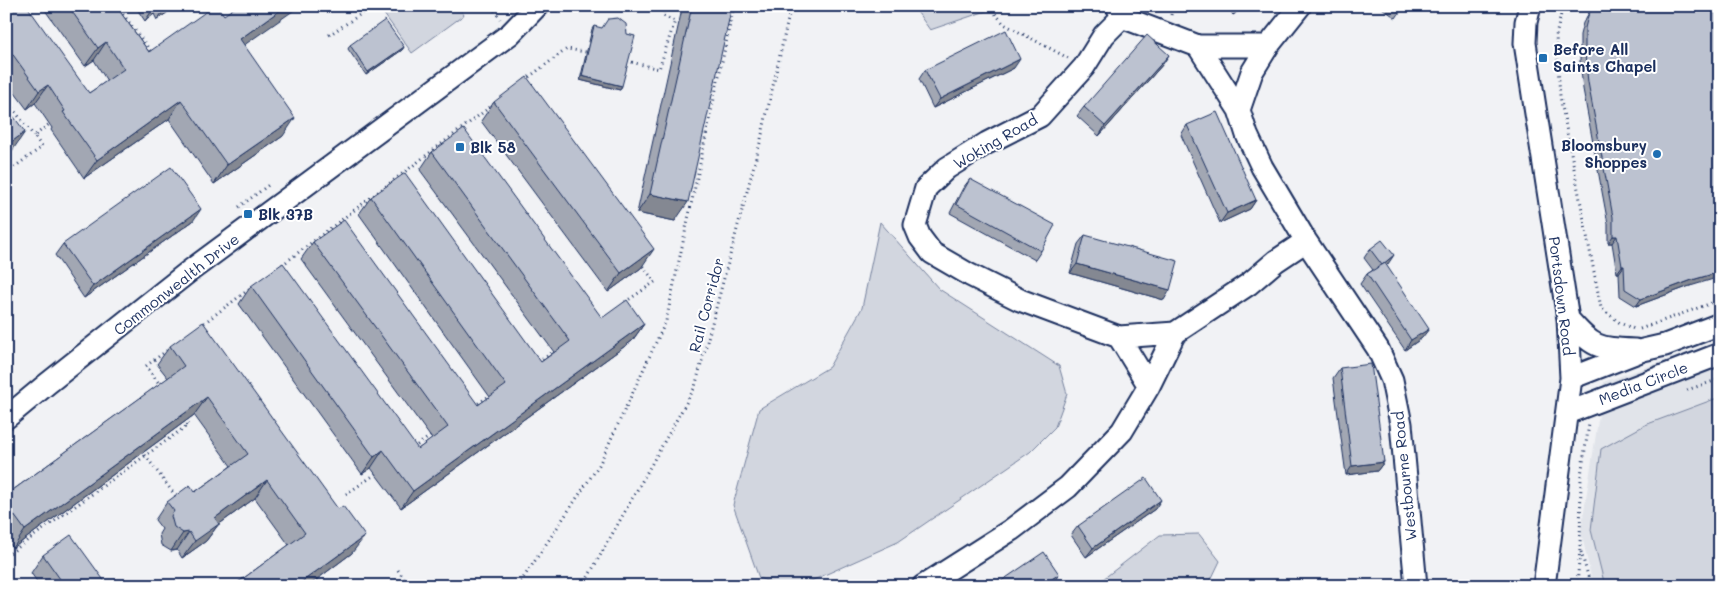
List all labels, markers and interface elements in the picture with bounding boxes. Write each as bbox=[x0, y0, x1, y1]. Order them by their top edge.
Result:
place label: Before All Saints Chapel bbox=[1553, 39, 1656, 76]
marker: Before All Saints Chapel bbox=[1537, 52, 1549, 64]
street label: Woking Road bbox=[949, 109, 1041, 173]
place label: Bloomsbury Shoppes bbox=[1561, 135, 1647, 172]
place label: Blk 58 bbox=[470, 137, 516, 157]
marker: Blk 58 bbox=[454, 141, 466, 153]
marker: Bloomsbury Shoppes bbox=[1651, 148, 1663, 160]
place label: Blk 37B bbox=[258, 204, 313, 224]
marker: Blk 37B bbox=[242, 208, 254, 220]
street label: Commonwealth Drive bbox=[109, 229, 243, 339]
street label: Portsdown Road bbox=[1545, 235, 1579, 357]
street label: Rail Corridor bbox=[684, 255, 728, 355]
street label: Media Circle bbox=[1595, 357, 1691, 409]
street label: Westbourne Road bbox=[1387, 410, 1421, 542]

